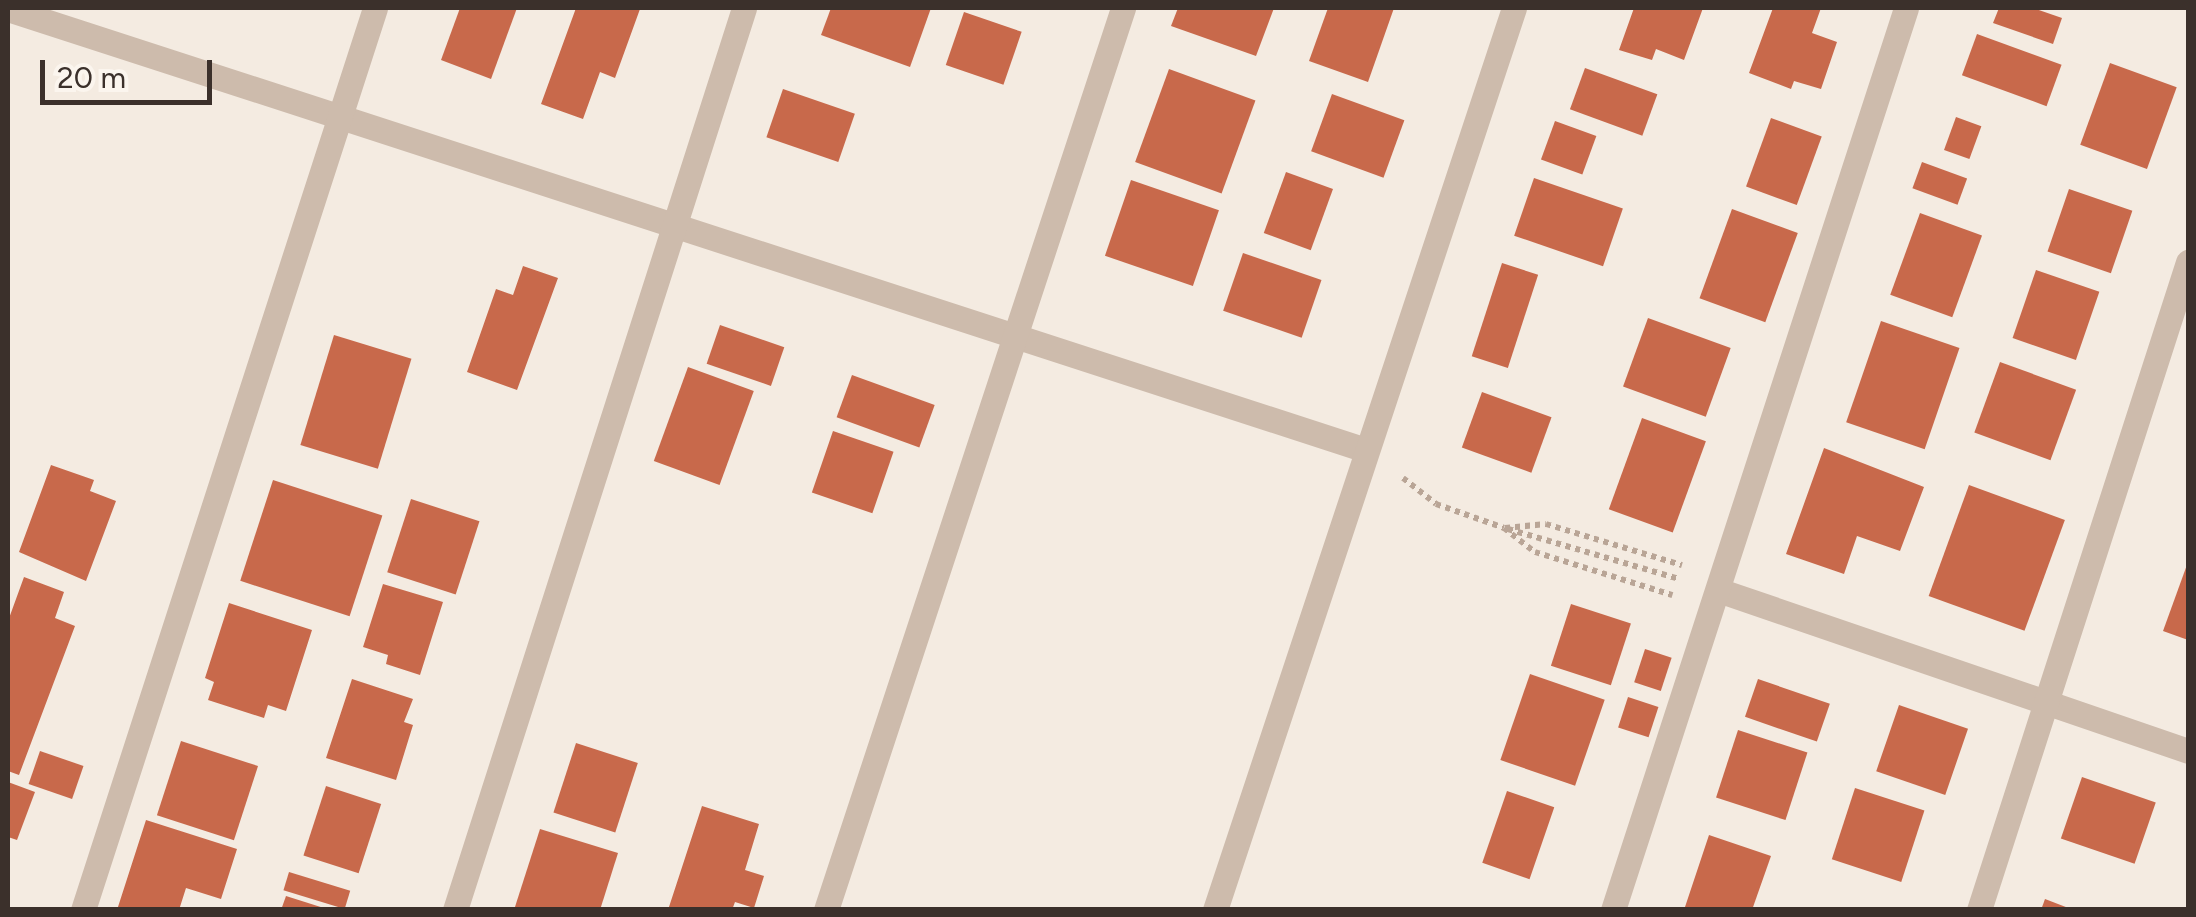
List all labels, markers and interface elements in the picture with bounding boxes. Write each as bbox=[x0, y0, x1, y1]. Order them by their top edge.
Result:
scale bar bbox=[45, 40, 218, 102]
text: 20 m bbox=[57, 59, 126, 96]

